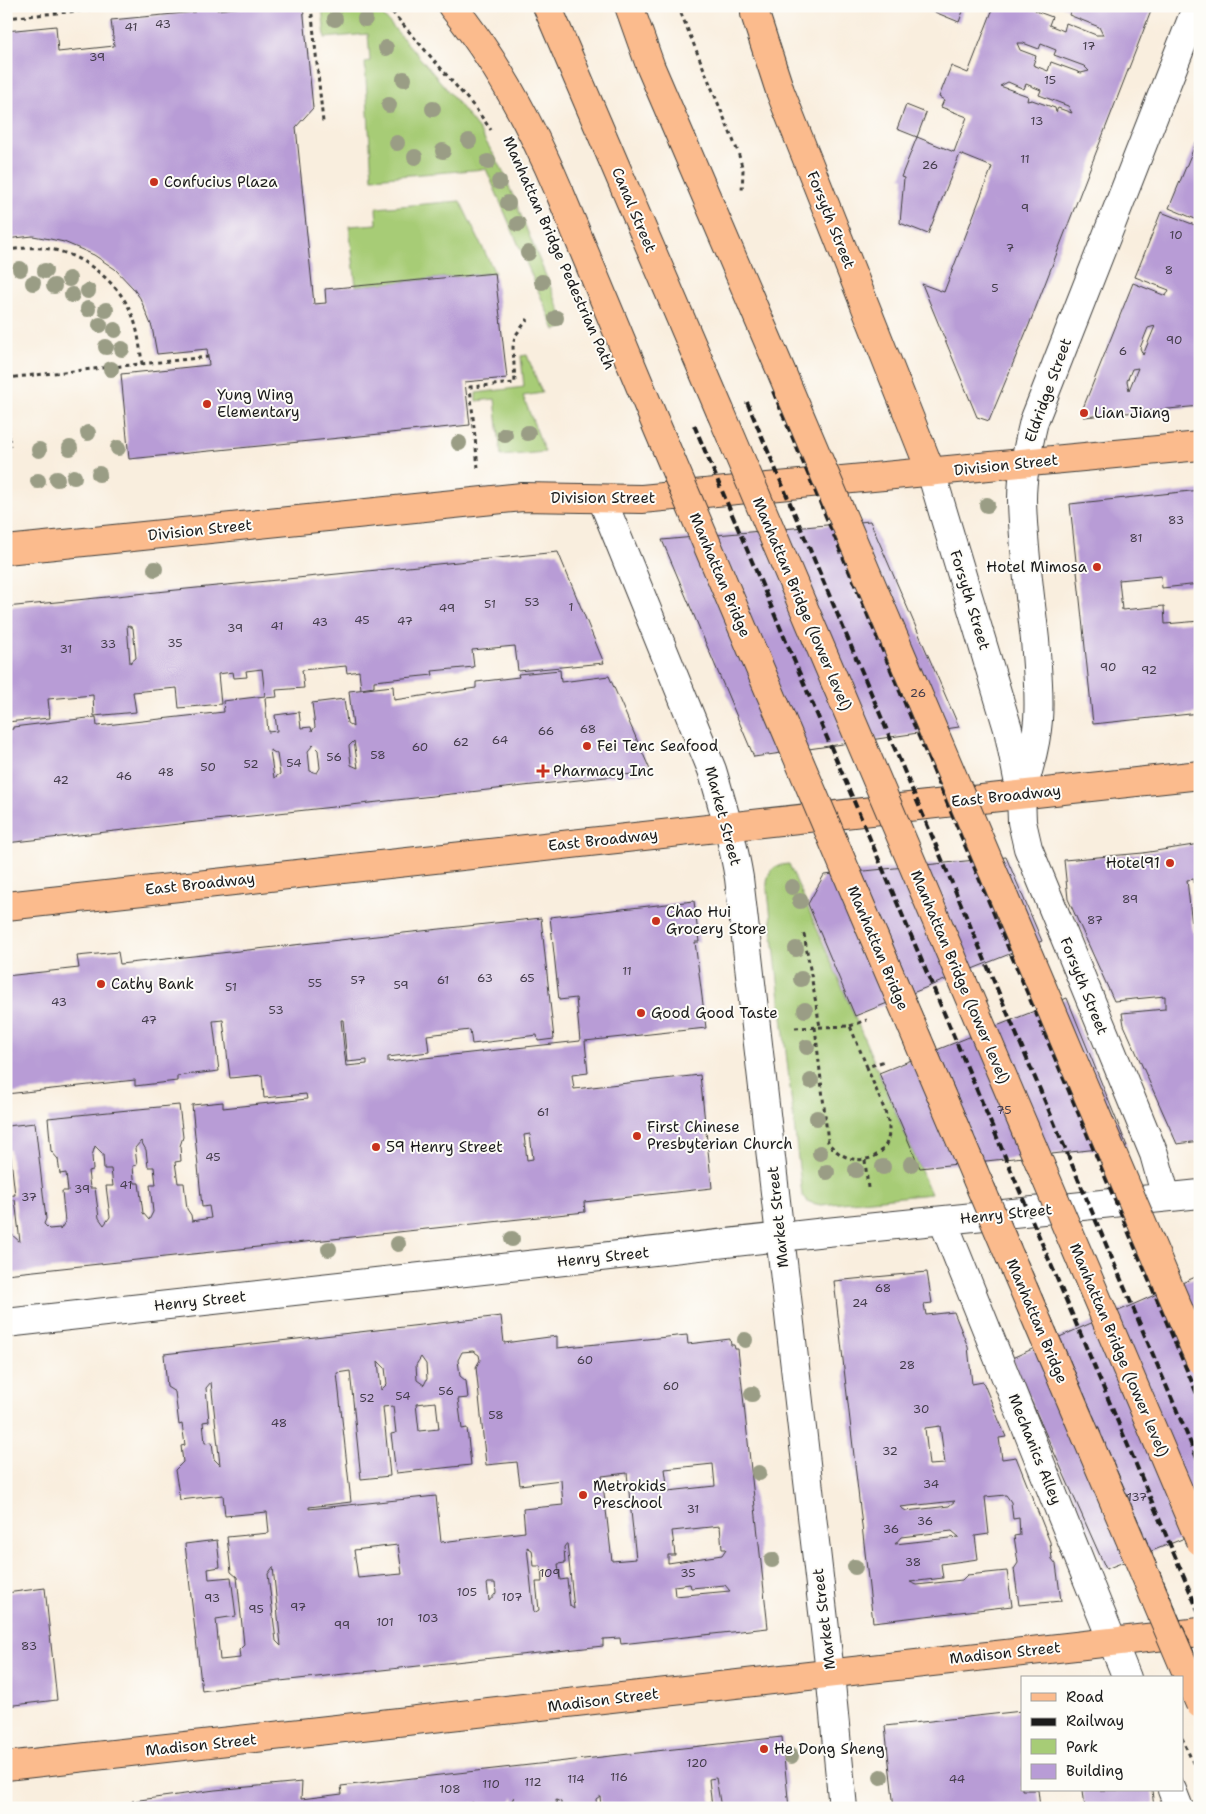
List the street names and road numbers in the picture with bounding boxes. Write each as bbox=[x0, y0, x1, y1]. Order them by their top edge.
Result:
street label: Manhattan Bridge Pedestrian Path bbox=[498, 133, 620, 373]
street label: Canal Street bbox=[607, 164, 661, 256]
street label: Forsyth Street bbox=[802, 168, 860, 272]
street label: Eldridge Street bbox=[1020, 335, 1076, 445]
street label: Division Street bbox=[953, 450, 1059, 480]
street label: Division Street bbox=[551, 488, 655, 508]
street label: Manhattan Bridge (lower level) bbox=[748, 494, 856, 714]
street label: Manhattan Bridge bbox=[685, 510, 755, 640]
street label: Division Street bbox=[147, 515, 253, 545]
street label: Forsyth Street bbox=[945, 547, 995, 653]
street label: Market Street bbox=[700, 764, 746, 868]
street label: East Broadway bbox=[950, 780, 1062, 812]
street label: East Broadway bbox=[547, 824, 659, 856]
street label: Manhattan Bridge (lower level) bbox=[906, 867, 1014, 1087]
street label: East Broadway bbox=[144, 868, 256, 900]
street label: Manhattan Bridge bbox=[843, 883, 913, 1013]
street label: Forsyth Street bbox=[1055, 934, 1113, 1038]
street label: Market Street bbox=[763, 1165, 793, 1269]
street label: Henry Street bbox=[959, 1199, 1053, 1229]
street label: Manhattan Bridge (lower level) bbox=[1065, 1240, 1173, 1460]
street label: Henry Street bbox=[556, 1242, 650, 1272]
street label: Manhattan Bridge bbox=[1002, 1256, 1072, 1386]
street label: Henry Street bbox=[153, 1286, 247, 1316]
street label: Mechanics Alley bbox=[1004, 1390, 1066, 1508]
street label: Market Street bbox=[808, 1567, 840, 1671]
street label: Madison Street bbox=[948, 1637, 1062, 1669]
street label: Madison Street bbox=[546, 1683, 660, 1717]
street label: Madison Street bbox=[144, 1729, 258, 1761]

